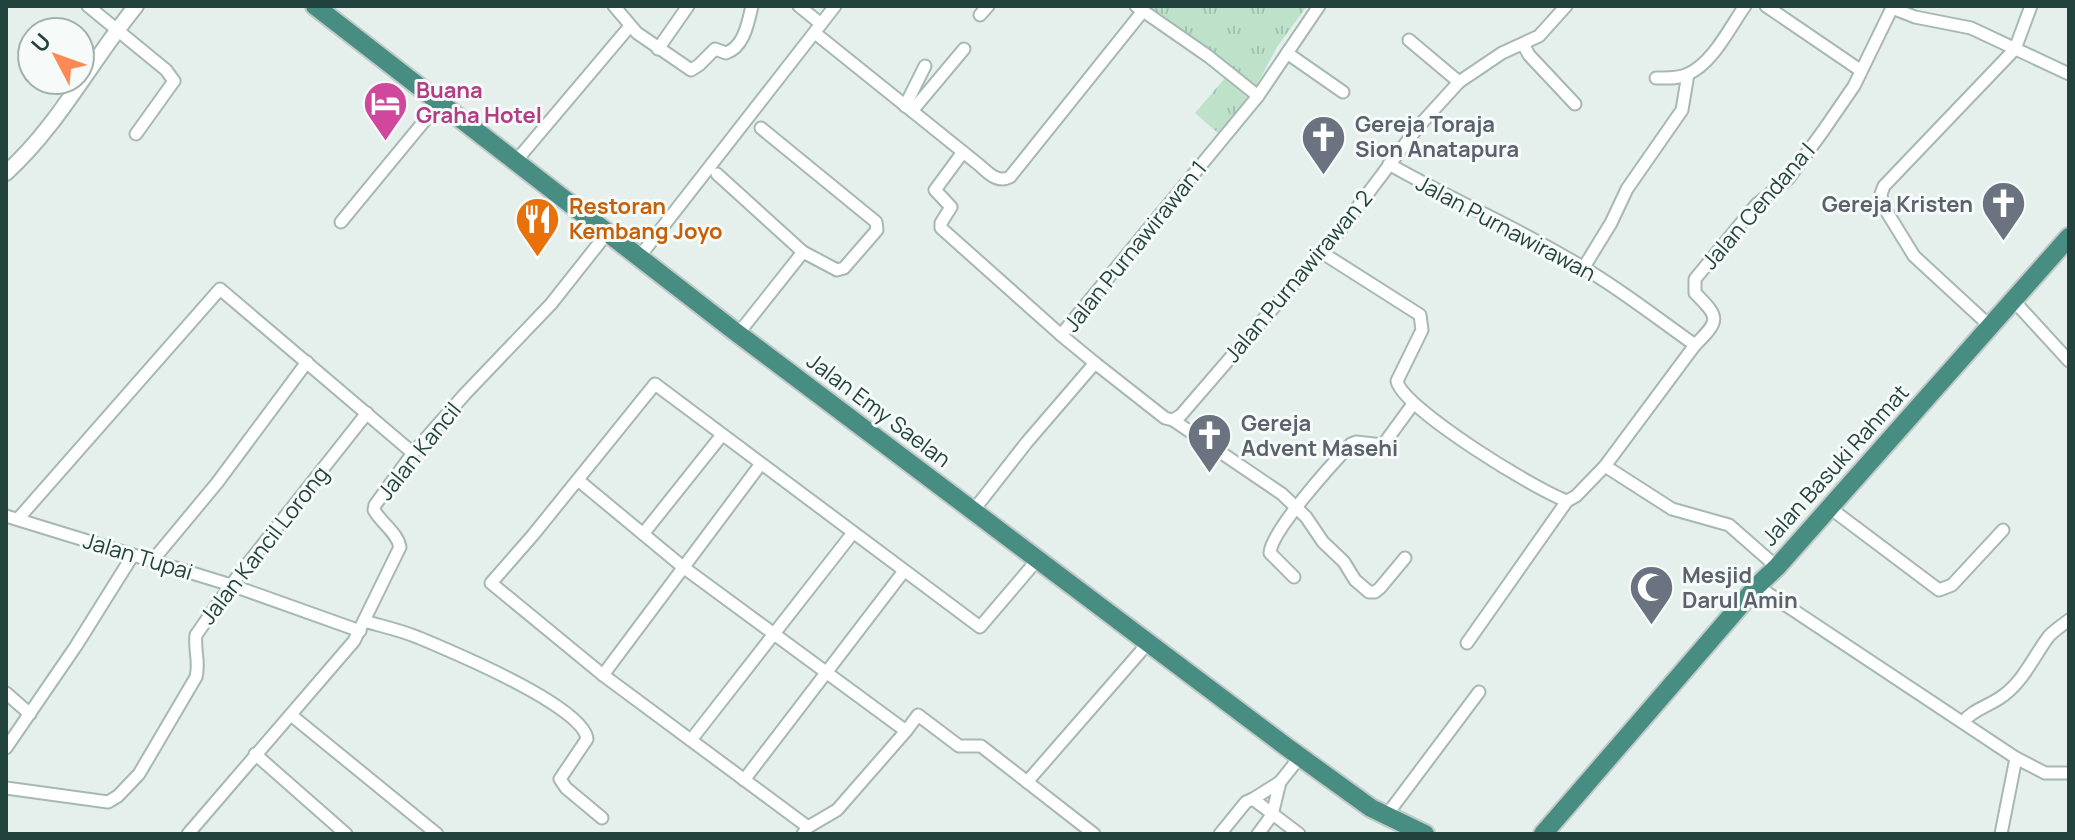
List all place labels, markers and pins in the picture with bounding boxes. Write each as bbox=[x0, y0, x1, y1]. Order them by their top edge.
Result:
place label: Buana Graha Hotel bbox=[416, 75, 542, 130]
hotel icon: Buana Graha Hotel bbox=[361, 79, 409, 142]
place label: Gereja Toraja Sion Anatapura bbox=[1355, 109, 1519, 164]
church icon: Gereja Toraja Sion Anatapura bbox=[1300, 113, 1348, 176]
church icon: Gereja Kristen bbox=[1980, 180, 2028, 243]
place label: Gereja Kristen bbox=[1822, 189, 1973, 219]
place label: Restoran Kembang Joyo bbox=[569, 191, 723, 246]
restaurant icon: Restoran Kembang Joyo bbox=[514, 195, 562, 258]
place label: Gereja Advent Masehi bbox=[1241, 408, 1398, 463]
church icon: Gereja Advent Masehi bbox=[1186, 412, 1234, 475]
place label: Mesjid Darul Amin bbox=[1682, 560, 1798, 615]
mosque icon: Mesjid Darul Amin bbox=[1627, 564, 1675, 627]

